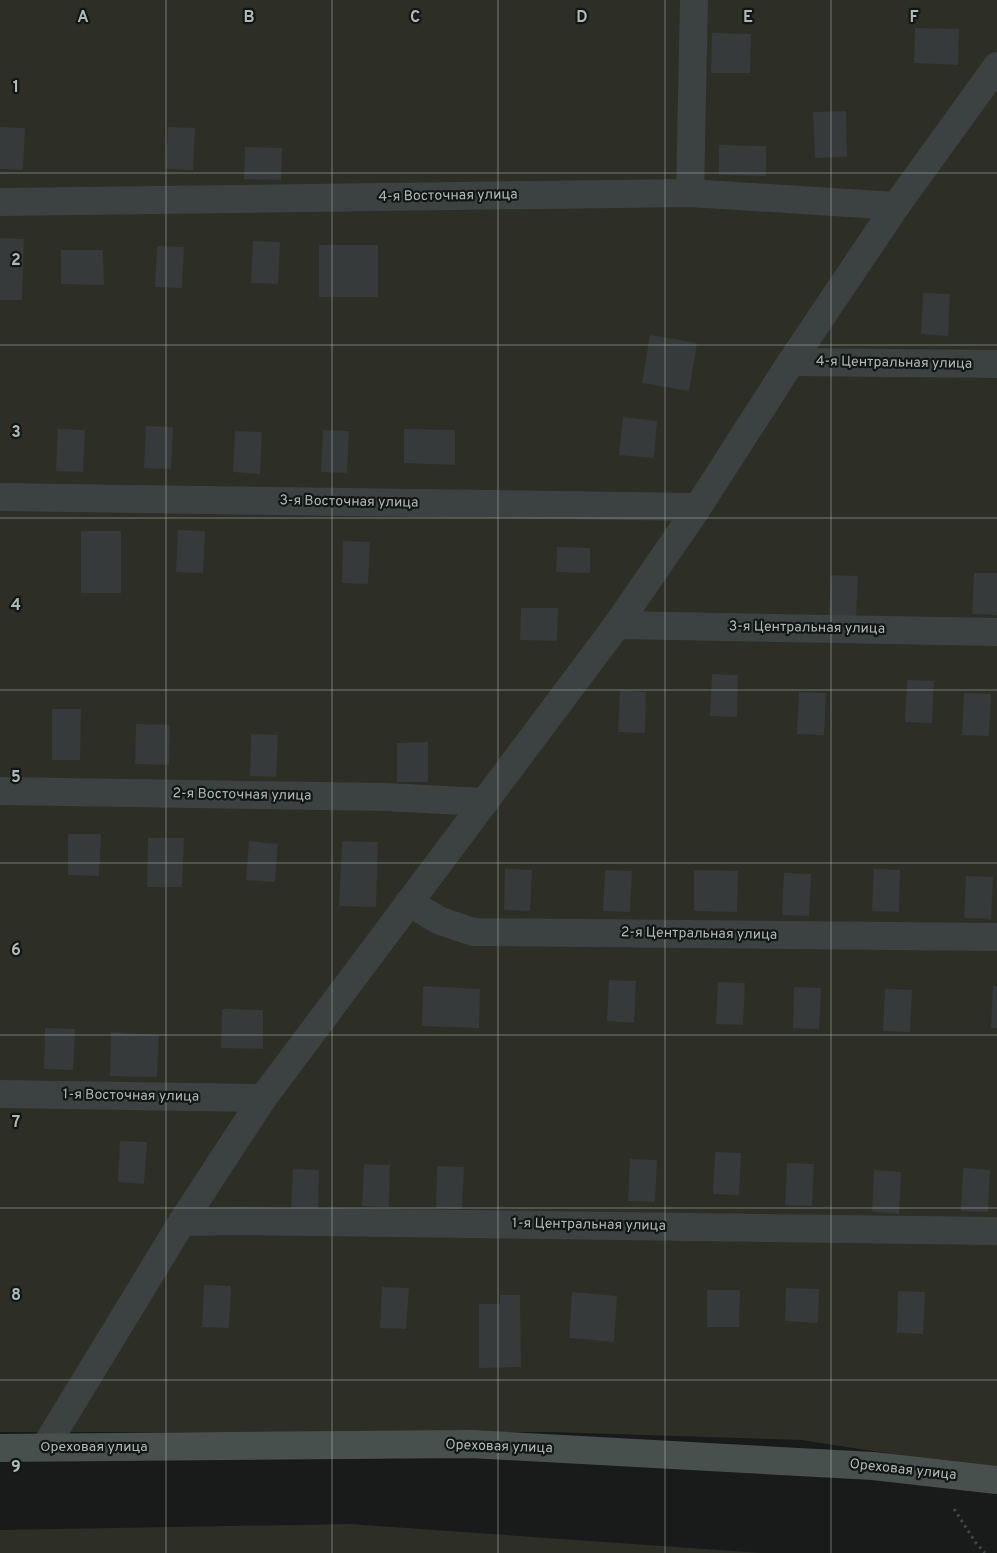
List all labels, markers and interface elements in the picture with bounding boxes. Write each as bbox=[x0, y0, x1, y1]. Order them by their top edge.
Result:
text: A bbox=[77, 8, 89, 28]
text: B bbox=[243, 8, 255, 28]
text: C bbox=[410, 8, 420, 28]
text: D bbox=[576, 8, 588, 28]
text: E bbox=[743, 8, 753, 28]
text: F bbox=[909, 8, 919, 28]
text: 1 bbox=[13, 78, 19, 98]
street label: 4-я Восточная улица bbox=[378, 186, 518, 206]
text: 2 bbox=[11, 251, 21, 271]
street label: 4-я Центральная улица bbox=[816, 353, 972, 373]
text: 3 bbox=[11, 423, 21, 443]
street label: 3-я Восточная улица bbox=[279, 492, 419, 512]
text: 4 bbox=[11, 596, 21, 616]
street label: 3-я Центральная улица bbox=[729, 618, 885, 638]
text: 5 bbox=[11, 768, 21, 788]
street label: 2-я Восточная улица bbox=[172, 785, 312, 805]
street label: 2-я Центральная улица bbox=[621, 924, 777, 944]
text: 6 bbox=[11, 941, 21, 961]
street label: 1-я Восточная улица bbox=[63, 1086, 199, 1106]
text: 7 bbox=[12, 1113, 20, 1133]
street label: 1-я Центральная улица bbox=[512, 1215, 666, 1235]
text: 8 bbox=[11, 1286, 21, 1306]
street label: Ореховая улица bbox=[445, 1437, 553, 1457]
street label: Ореховая улица bbox=[40, 1439, 148, 1456]
street label: Ореховая улица bbox=[849, 1456, 957, 1484]
text: 9 bbox=[11, 1458, 21, 1478]

